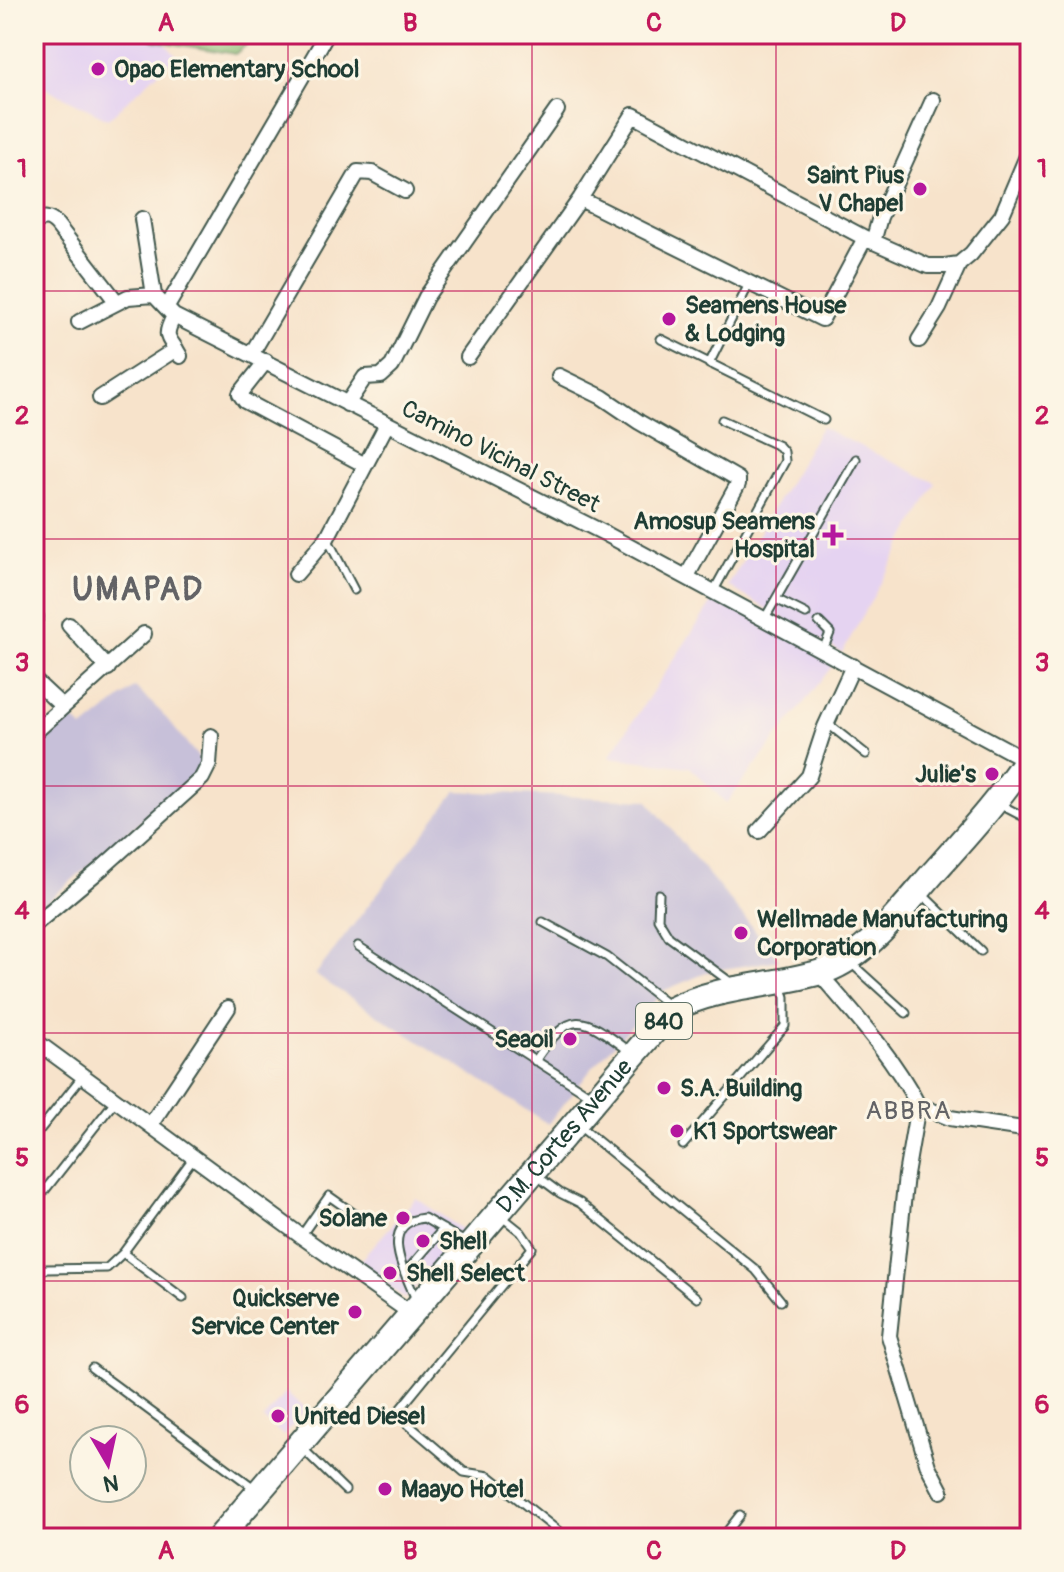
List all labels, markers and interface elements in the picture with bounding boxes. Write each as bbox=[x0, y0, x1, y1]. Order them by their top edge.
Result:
text: A bbox=[158, 7, 175, 39]
text: B bbox=[403, 7, 417, 39]
text: C bbox=[646, 7, 662, 39]
text: D bbox=[890, 7, 906, 39]
place label: Opao Elementary School bbox=[114, 55, 359, 84]
marker: Opao Elementary School bbox=[89, 60, 107, 78]
text: 1 bbox=[17, 153, 27, 185]
text: 1 bbox=[1037, 153, 1047, 185]
place label: Saint Pius V Chapel bbox=[806, 161, 904, 218]
marker: Saint Pius V Chapel bbox=[911, 180, 929, 198]
place label: Seamens House & Lodging bbox=[685, 291, 848, 348]
marker: Seamens House & Lodging bbox=[660, 310, 678, 328]
street label: Camino Vicinal Street bbox=[397, 394, 605, 519]
text: 2 bbox=[15, 400, 29, 432]
text: 2 bbox=[1035, 400, 1049, 432]
place label: Amosup Seamens Hospital bbox=[633, 507, 815, 564]
marker: Amosup Seamens Hospital bbox=[822, 524, 844, 546]
district label: UMAPAD bbox=[72, 570, 204, 610]
text: 3 bbox=[15, 647, 29, 679]
text: 3 bbox=[1035, 647, 1049, 679]
place label: Julie's bbox=[915, 760, 976, 789]
marker: Julie's bbox=[983, 765, 1001, 783]
text: 4 bbox=[14, 895, 30, 927]
text: 4 bbox=[1034, 895, 1050, 927]
place label: Wellmade Manufacturing Corporation bbox=[757, 905, 1008, 962]
marker: Wellmade Manufacturing Corporation bbox=[732, 924, 750, 942]
road number: 840 bbox=[636, 1003, 692, 1039]
place label: Seaoil bbox=[494, 1025, 554, 1054]
marker: Seaoil bbox=[561, 1030, 579, 1048]
street label: D.M. Cortes Avenue bbox=[490, 1053, 639, 1219]
place label: S.A. Building bbox=[680, 1074, 802, 1103]
marker: S.A. Building bbox=[655, 1079, 673, 1097]
district label: ABBRA bbox=[865, 1095, 953, 1127]
place label: K1 Sportswear bbox=[693, 1117, 837, 1146]
marker: K1 Sportswear bbox=[668, 1122, 686, 1140]
text: 5 bbox=[15, 1142, 29, 1174]
text: 5 bbox=[1035, 1142, 1049, 1174]
place label: Solane bbox=[319, 1204, 388, 1233]
marker: Solane bbox=[394, 1209, 412, 1227]
place label: Shell bbox=[439, 1227, 488, 1256]
marker: Shell bbox=[414, 1232, 432, 1250]
place label: Shell Select bbox=[406, 1259, 526, 1288]
marker: Shell Select bbox=[381, 1264, 399, 1282]
place label: Quickserve Service Center bbox=[191, 1284, 340, 1341]
marker: Quickserve Service Center bbox=[346, 1303, 364, 1321]
text: 6 bbox=[14, 1389, 30, 1421]
text: 6 bbox=[1034, 1389, 1050, 1421]
place label: United Diesel bbox=[294, 1402, 426, 1431]
marker: United Diesel bbox=[269, 1407, 287, 1425]
north arrow bbox=[68, 1424, 148, 1504]
text: N bbox=[101, 1468, 121, 1498]
place label: Maayo Hotel bbox=[401, 1475, 524, 1504]
marker: Maayo Hotel bbox=[376, 1480, 394, 1498]
text: A bbox=[158, 1535, 175, 1567]
text: B bbox=[403, 1535, 417, 1567]
text: C bbox=[646, 1535, 662, 1567]
text: D bbox=[890, 1535, 906, 1567]

